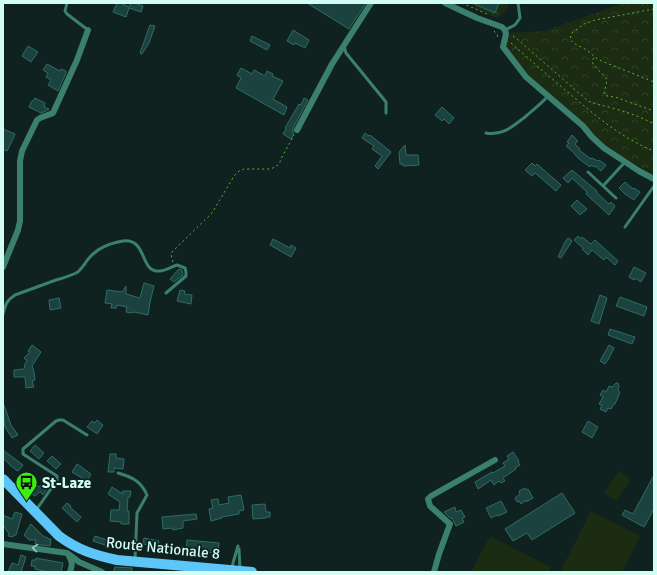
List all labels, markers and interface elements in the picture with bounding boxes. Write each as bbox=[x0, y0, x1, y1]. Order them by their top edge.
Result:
bus stop icon: St-Laze bbox=[13, 470, 39, 503]
place label: St-Laze bbox=[42, 474, 91, 492]
street label: Route Nationale 8 bbox=[105, 533, 221, 563]
one-way arrow bbox=[32, 544, 38, 553]

